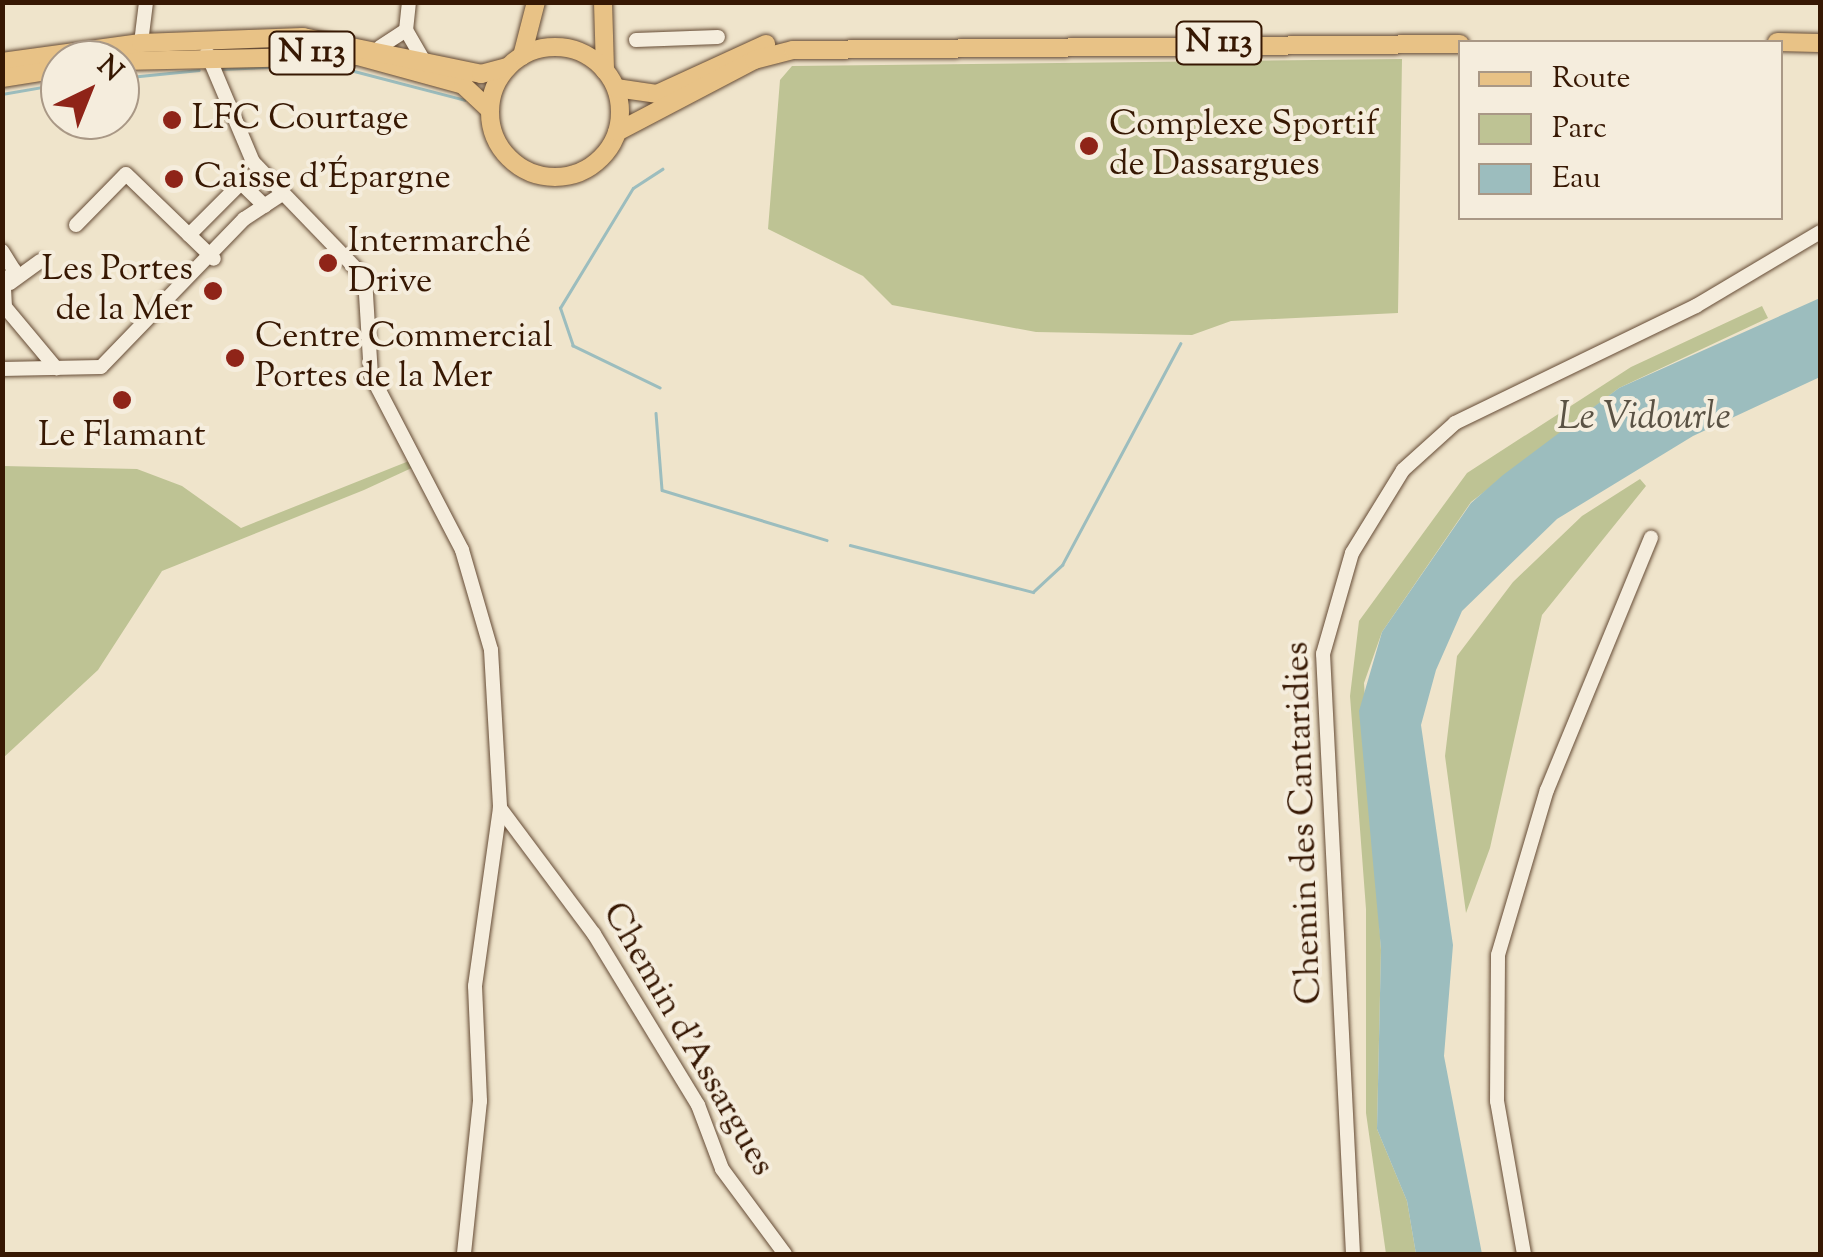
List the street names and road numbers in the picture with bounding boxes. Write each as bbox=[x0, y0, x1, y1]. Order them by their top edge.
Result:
road number: N 113 bbox=[1174, 16, 1264, 70]
road number: N 113 bbox=[267, 26, 357, 80]
street label: Chemin des Cantaridies bbox=[1278, 641, 1332, 1005]
street label: Chemin d'Assargues bbox=[592, 896, 782, 1184]

